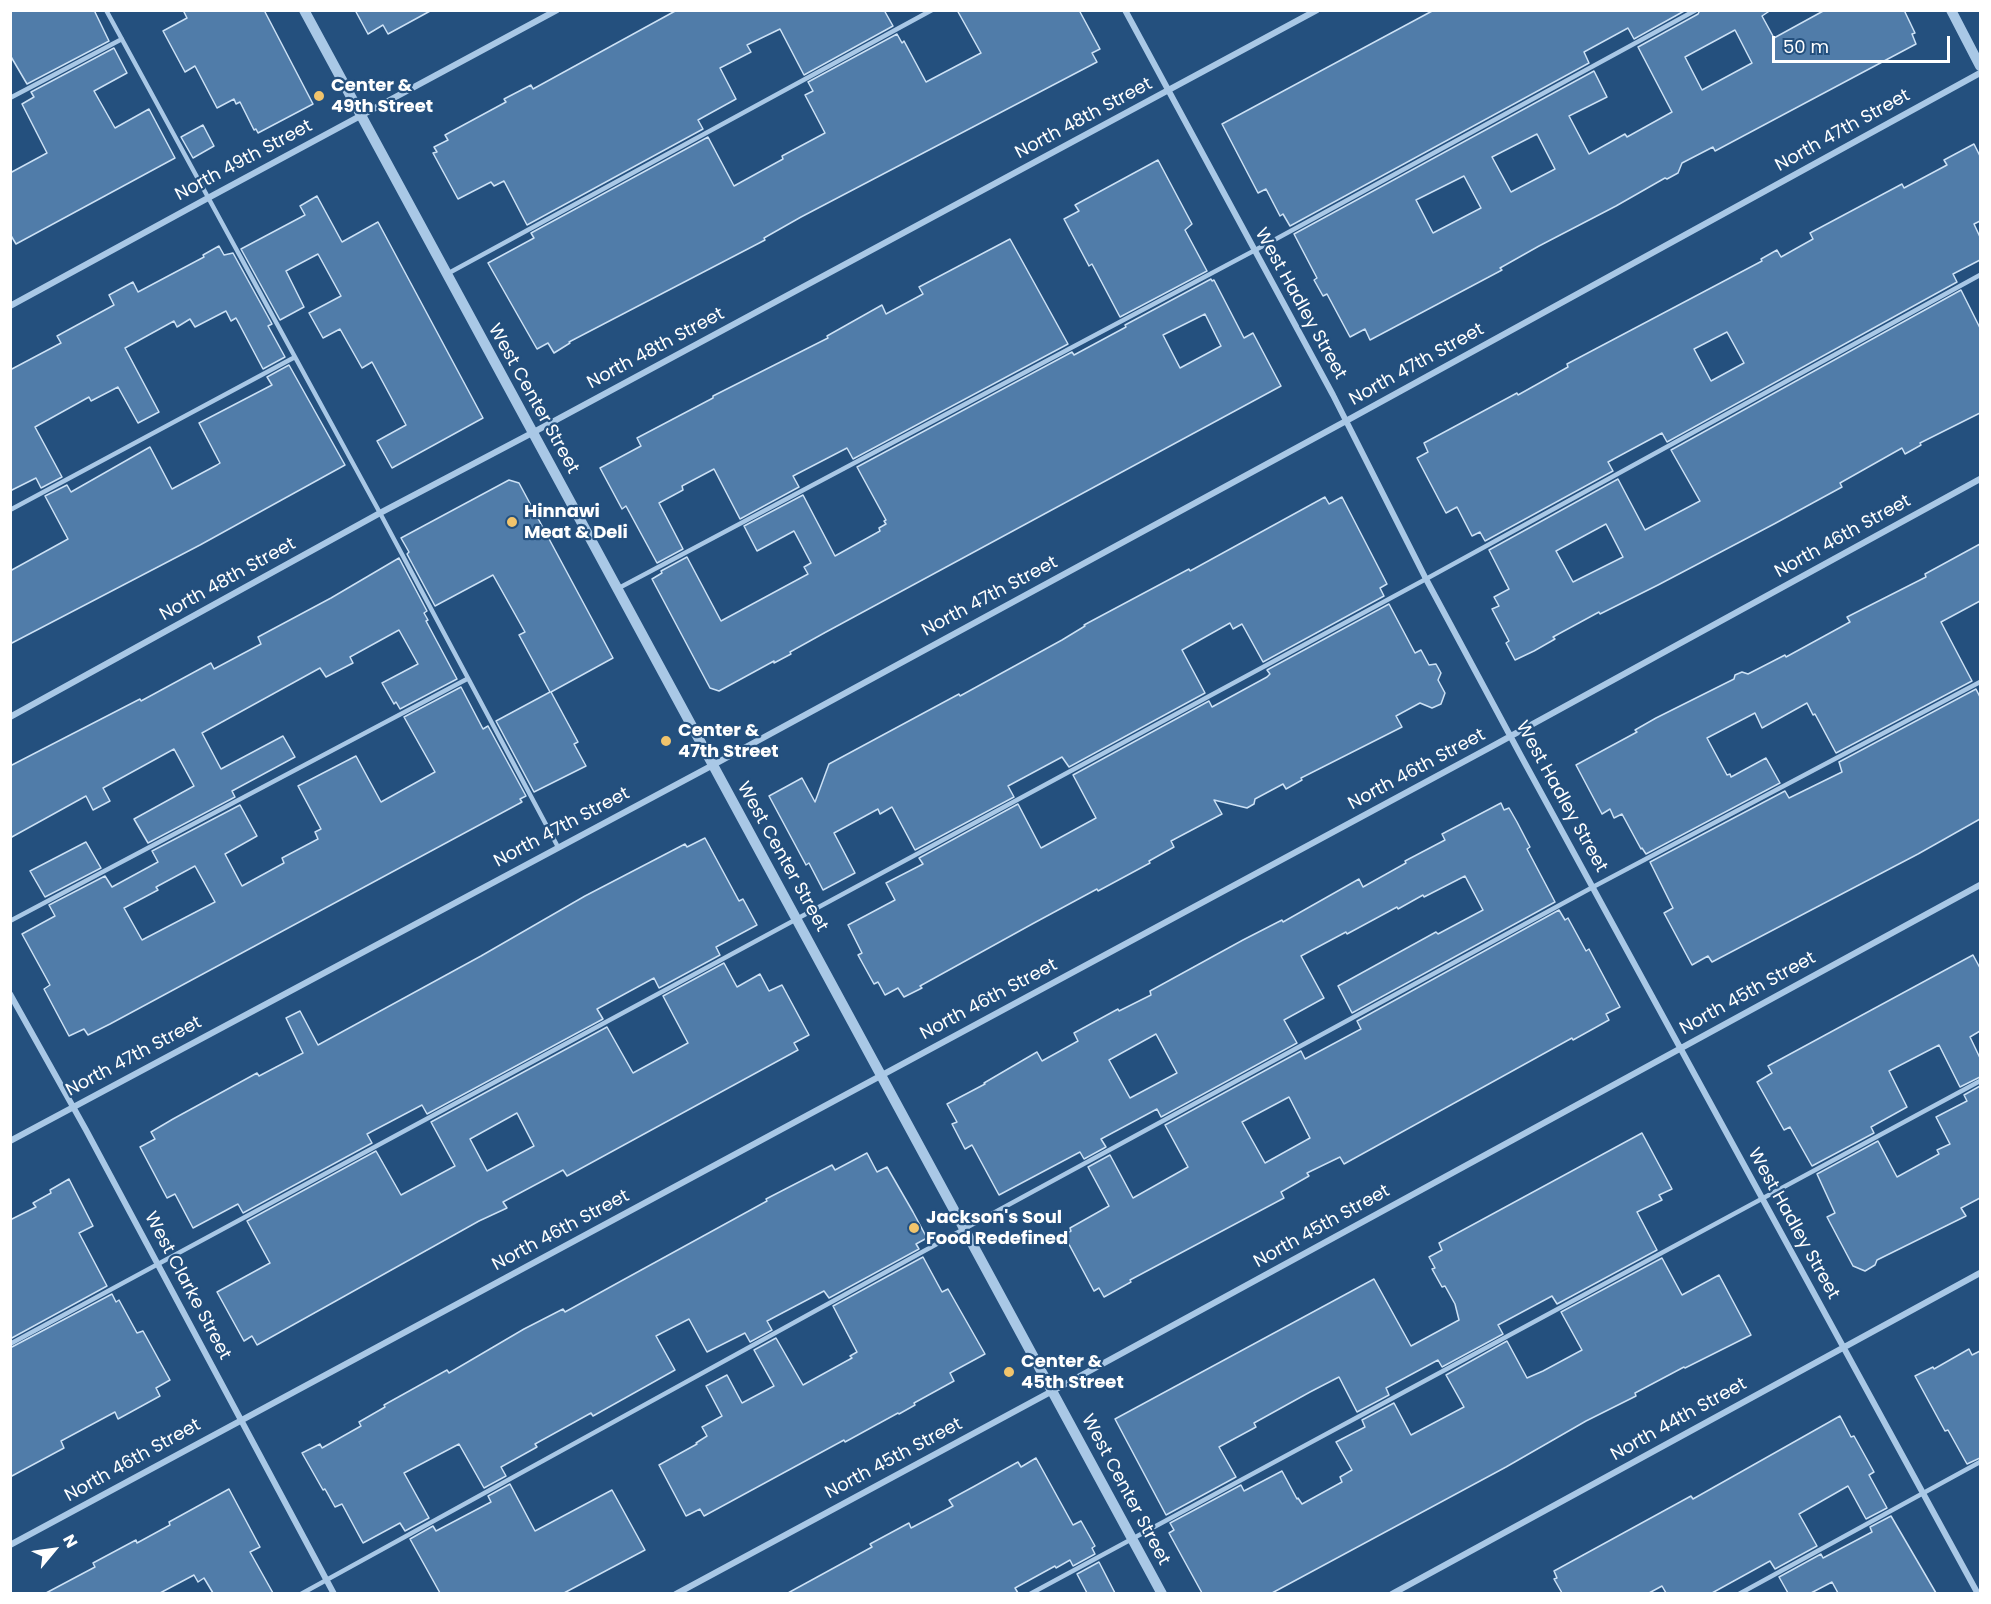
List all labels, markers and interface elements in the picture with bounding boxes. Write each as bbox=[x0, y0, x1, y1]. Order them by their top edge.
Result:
scale bar bbox=[1775, 24, 1954, 62]
text: 50 m bbox=[1783, 34, 1829, 59]
street label: North 48th Street bbox=[1012, 74, 1156, 164]
place label: Center & 49th Street bbox=[331, 75, 433, 118]
street label: North 47th Street bbox=[1772, 85, 1914, 177]
marker: Center & 49th Street bbox=[312, 89, 326, 103]
street label: North 49th Street bbox=[172, 116, 316, 206]
street label: West Hadley Street bbox=[1249, 225, 1351, 383]
street label: North 48th Street bbox=[584, 304, 728, 394]
street label: North 47th Street bbox=[1346, 319, 1488, 411]
street label: West Center Street bbox=[483, 320, 583, 478]
street label: North 46th Street bbox=[1771, 491, 1915, 583]
place label: Hinnawi Meat & Deli bbox=[524, 501, 628, 544]
marker: Hinnawi Meat & Deli bbox=[505, 515, 519, 529]
street label: North 48th Street bbox=[156, 534, 300, 626]
street label: North 47th Street bbox=[918, 552, 1062, 642]
street label: West Hadley Street bbox=[1510, 718, 1612, 876]
place label: Center & 47th Street bbox=[678, 720, 779, 762]
street label: North 46th Street bbox=[1345, 725, 1489, 815]
marker: Center & 47th Street bbox=[659, 734, 673, 748]
street label: West Center Street bbox=[732, 778, 832, 936]
street label: North 47th Street bbox=[490, 783, 634, 873]
street label: North 45th Street bbox=[1676, 948, 1820, 1040]
street label: North 46th Street bbox=[917, 955, 1061, 1045]
street label: North 47th Street bbox=[62, 1012, 206, 1102]
street label: West Hadley Street bbox=[1742, 1145, 1844, 1303]
street label: North 45th Street bbox=[1250, 1181, 1394, 1273]
street label: North 46th Street bbox=[489, 1186, 633, 1276]
place label: Jackson's Soul Food Redefined bbox=[926, 1207, 1068, 1250]
street label: West Clarke Street bbox=[139, 1208, 235, 1364]
marker: Jackson's Soul Food Redefined bbox=[907, 1221, 921, 1235]
place label: Center & 45th Street bbox=[1021, 1351, 1124, 1394]
marker: Center & 45th Street bbox=[1002, 1365, 1016, 1379]
street label: North 44th Street bbox=[1607, 1374, 1751, 1466]
street label: West Center Street bbox=[1076, 1411, 1174, 1569]
street label: North 45th Street bbox=[822, 1414, 966, 1504]
street label: North 46th Street bbox=[61, 1415, 205, 1507]
north arrow bbox=[24, 1520, 84, 1580]
text: N bbox=[57, 1530, 83, 1552]

